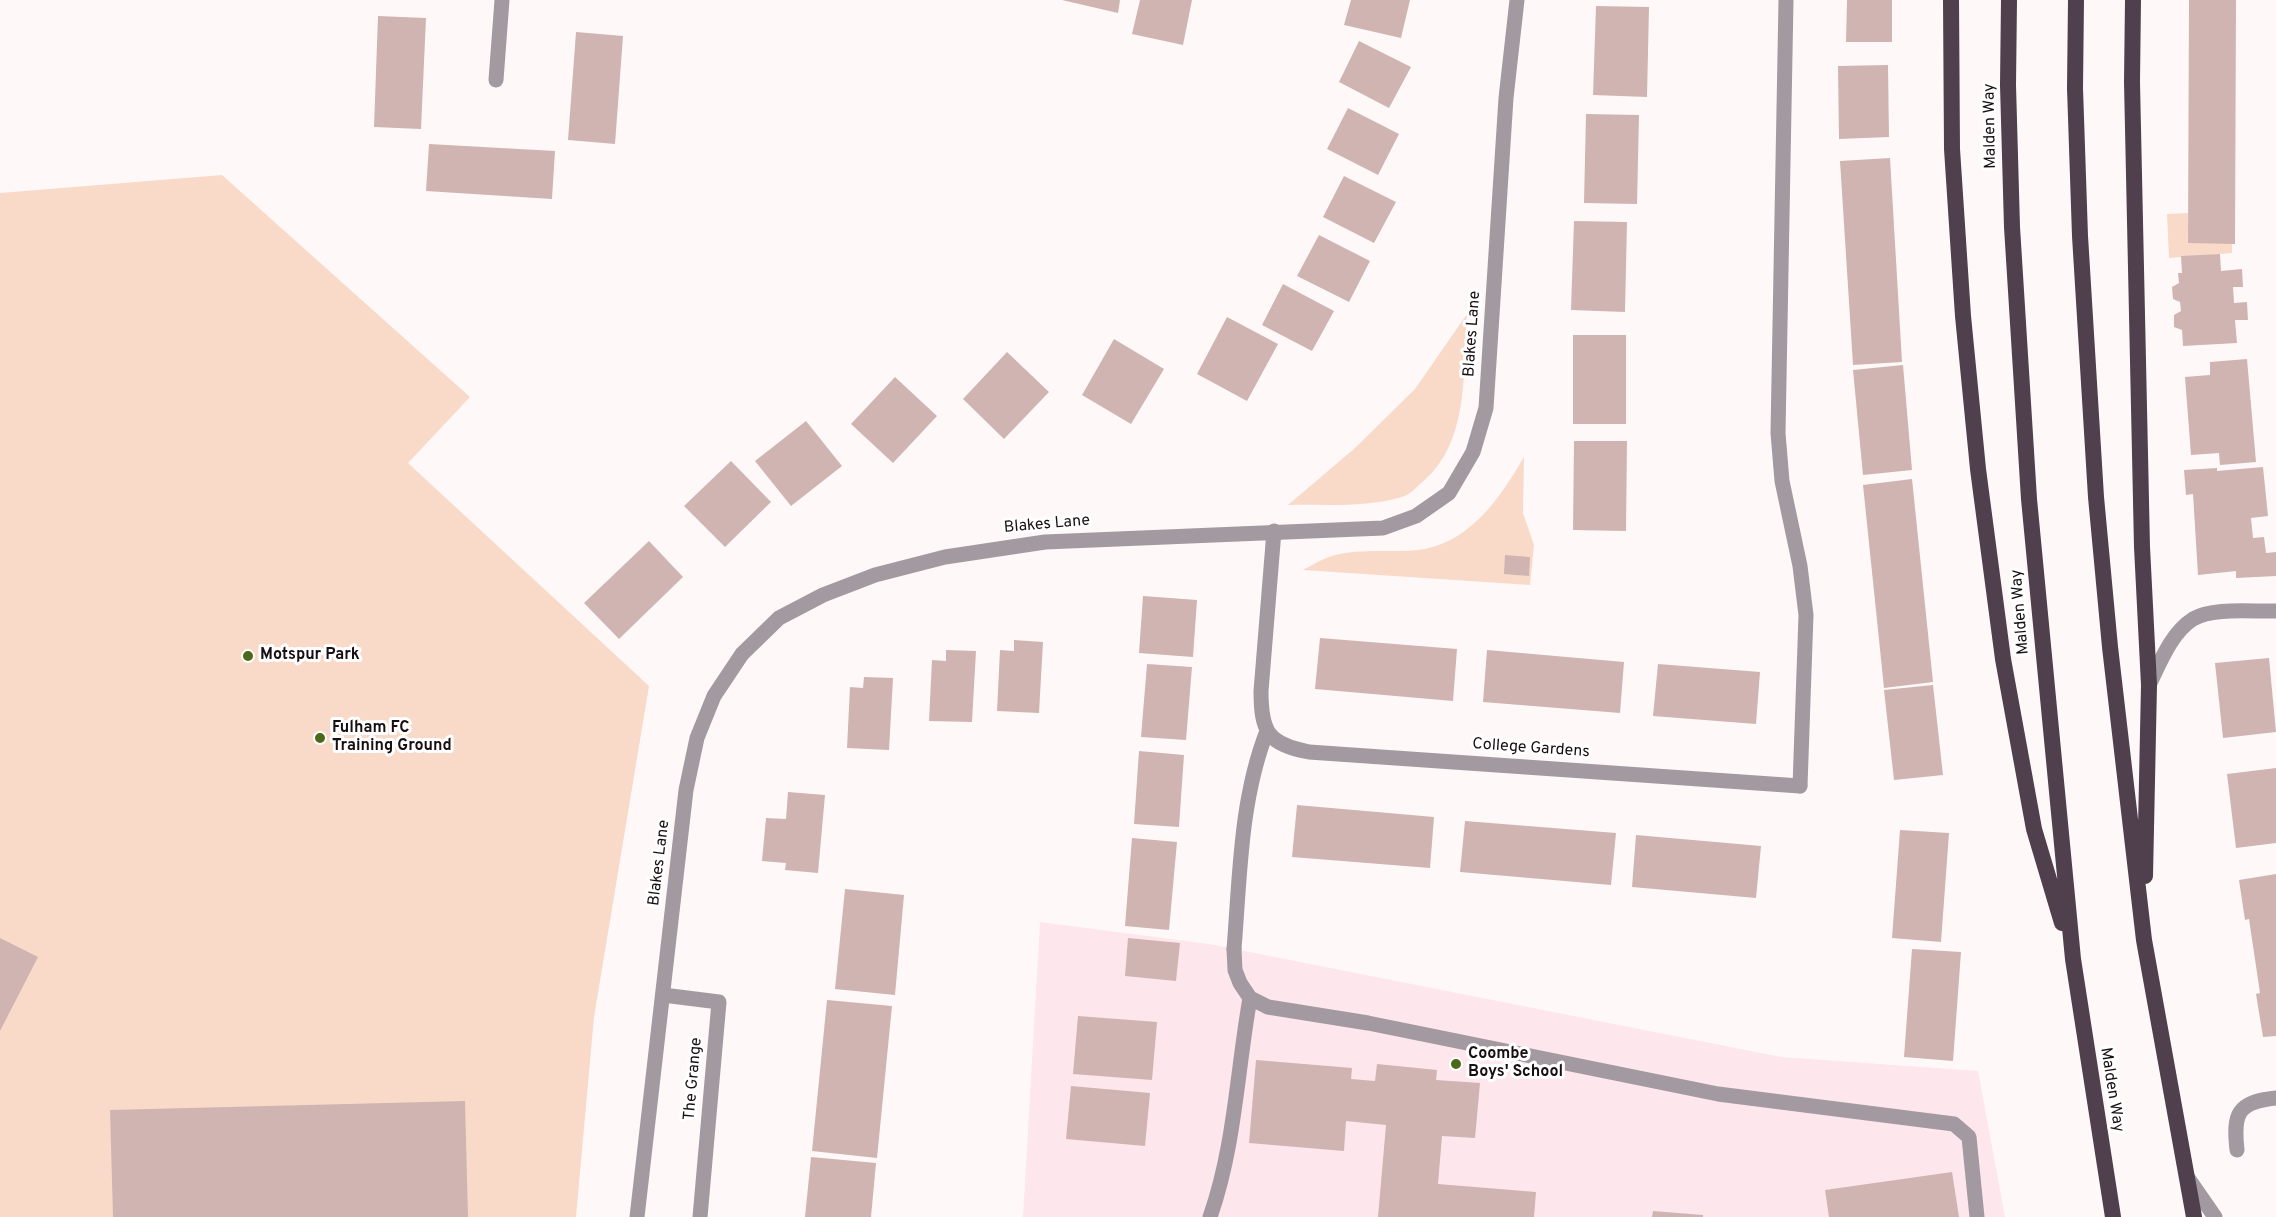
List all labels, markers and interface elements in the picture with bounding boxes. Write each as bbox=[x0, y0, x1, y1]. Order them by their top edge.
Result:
street label: Malden Way bbox=[1981, 83, 2001, 169]
street label: Blakes Lane bbox=[1460, 290, 1486, 378]
street label: Blakes Lane bbox=[1003, 512, 1091, 538]
street label: Malden Way bbox=[2008, 569, 2034, 655]
place label: Motspur Park bbox=[260, 646, 360, 666]
marker: Motspur Park bbox=[241, 649, 255, 663]
place label: Fulham FC Training Ground bbox=[332, 719, 452, 757]
marker: Fulham FC Training Ground bbox=[313, 731, 327, 745]
street label: College Gardens bbox=[1472, 735, 1590, 763]
street label: Blakes Lane bbox=[645, 819, 675, 907]
street label: The Grange bbox=[681, 1037, 707, 1121]
place label: Coombe Boys' School bbox=[1468, 1045, 1563, 1083]
street label: Malden Way bbox=[2095, 1046, 2127, 1134]
marker: Coombe Boys' School bbox=[1449, 1057, 1463, 1071]

